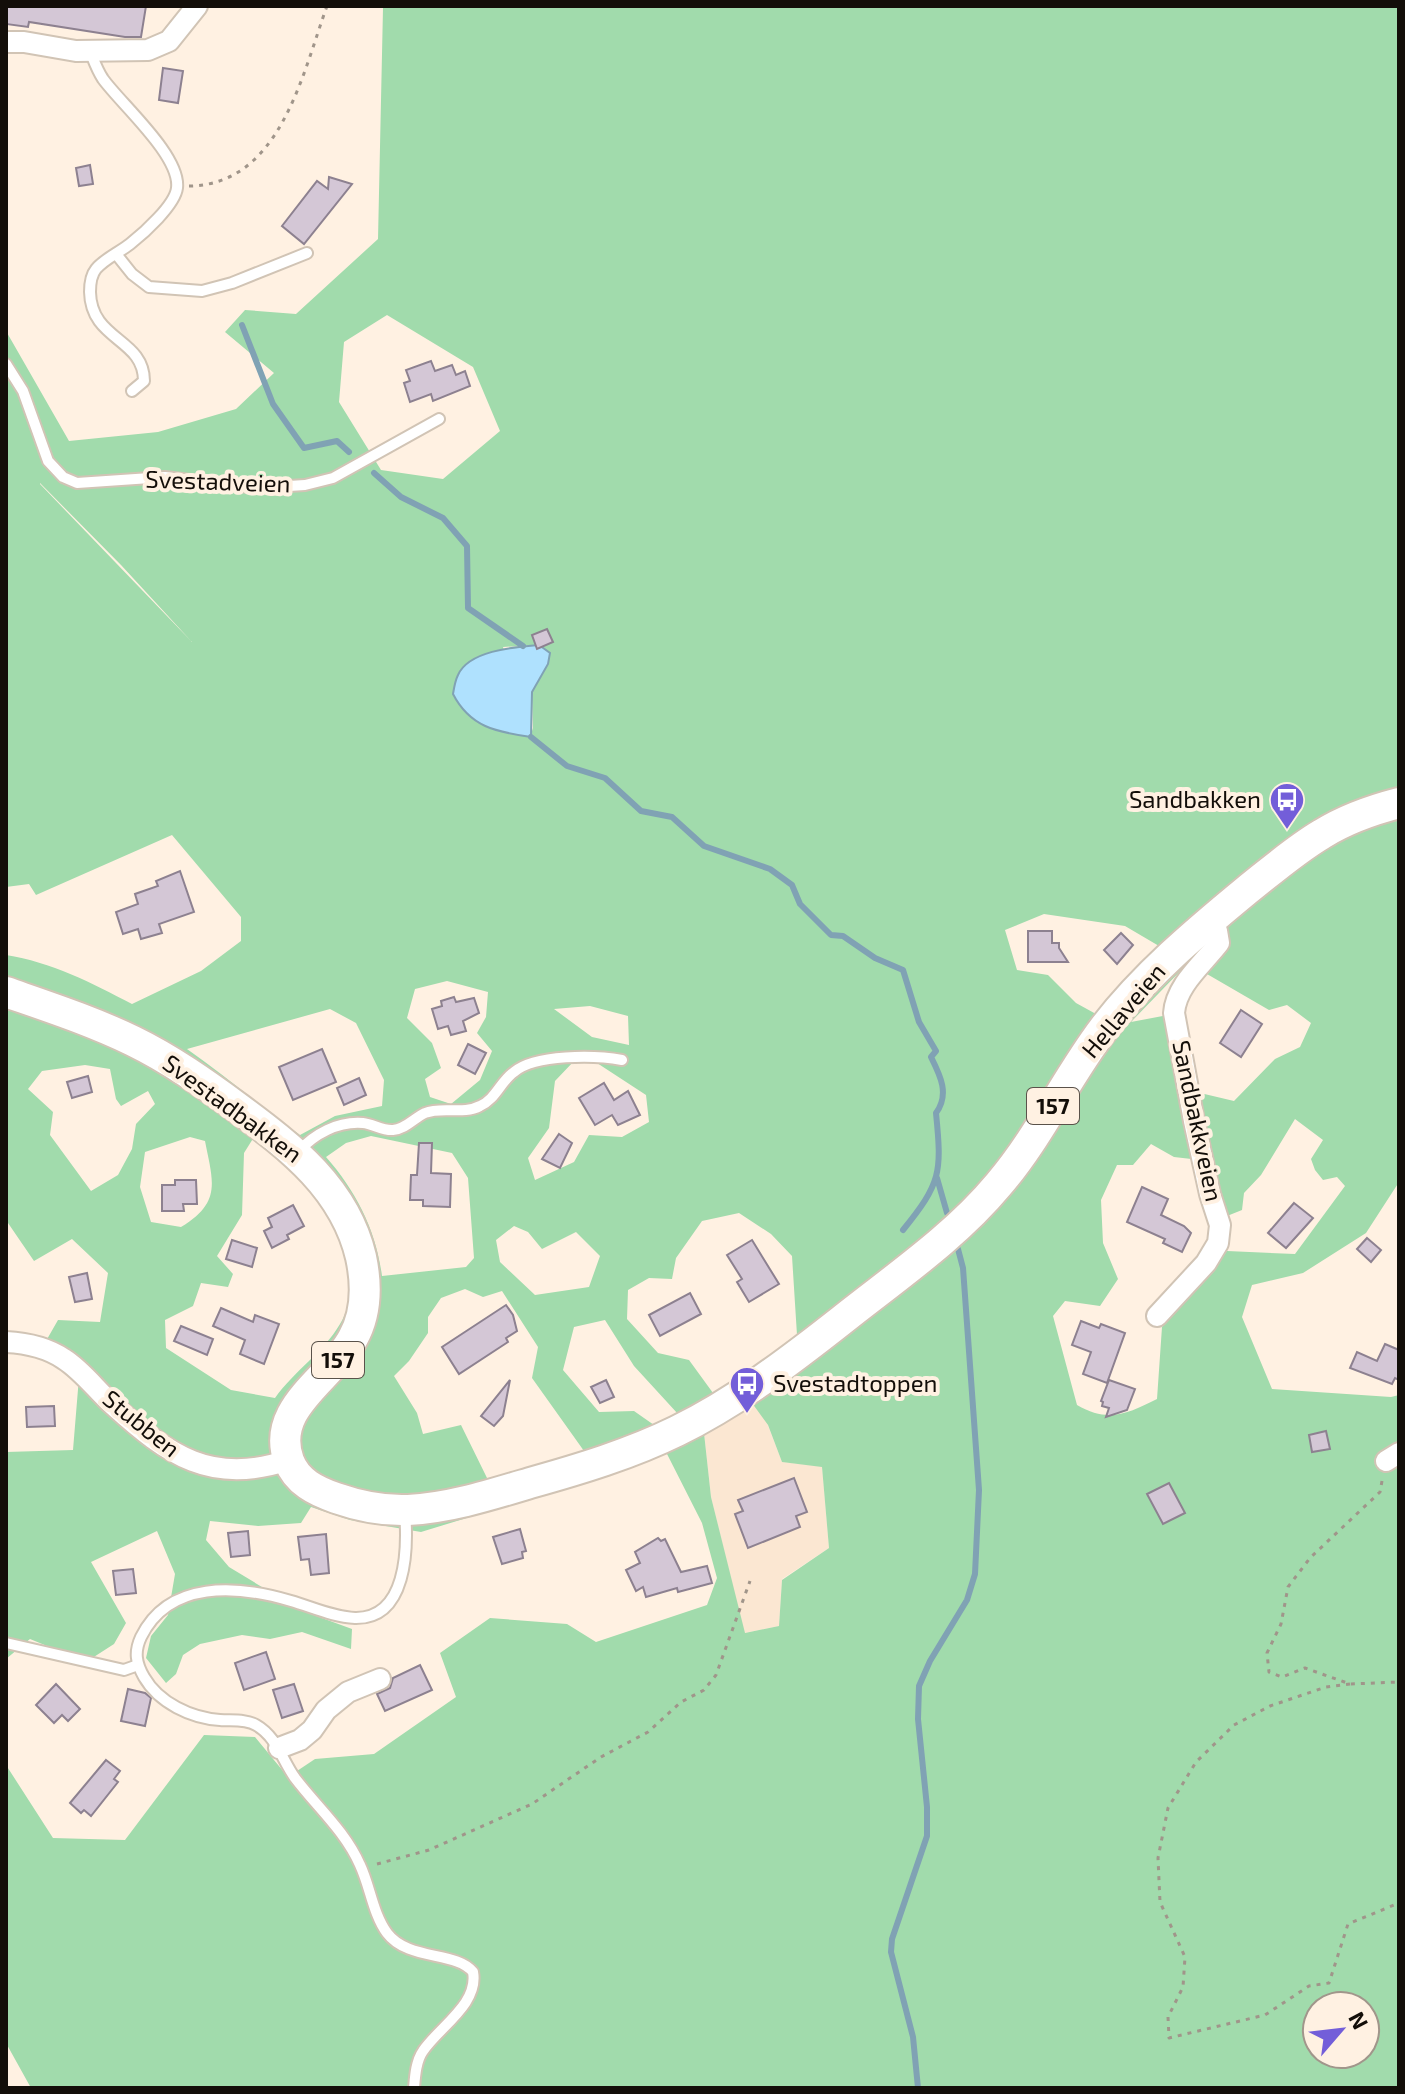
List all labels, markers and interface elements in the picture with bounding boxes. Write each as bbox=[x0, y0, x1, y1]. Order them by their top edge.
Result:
street label: Svestadveien bbox=[145, 463, 291, 498]
bus stop icon: Sandbakken bbox=[1268, 781, 1306, 831]
place label: Sandbakken bbox=[1129, 784, 1261, 813]
street label: Hellaveien bbox=[1075, 957, 1171, 1063]
street label: Sandbakkveien bbox=[1167, 1038, 1230, 1204]
street label: Svestadbakken bbox=[158, 1048, 308, 1168]
road number: 157 bbox=[1027, 1088, 1079, 1124]
road number: 157 bbox=[312, 1342, 364, 1378]
bus stop icon: Svestadtoppen bbox=[728, 1365, 766, 1415]
place label: Svestadtoppen bbox=[773, 1368, 937, 1397]
street label: Stubben bbox=[98, 1383, 186, 1463]
north arrow bbox=[1301, 1990, 1381, 2070]
text: N bbox=[1344, 2007, 1375, 2033]

